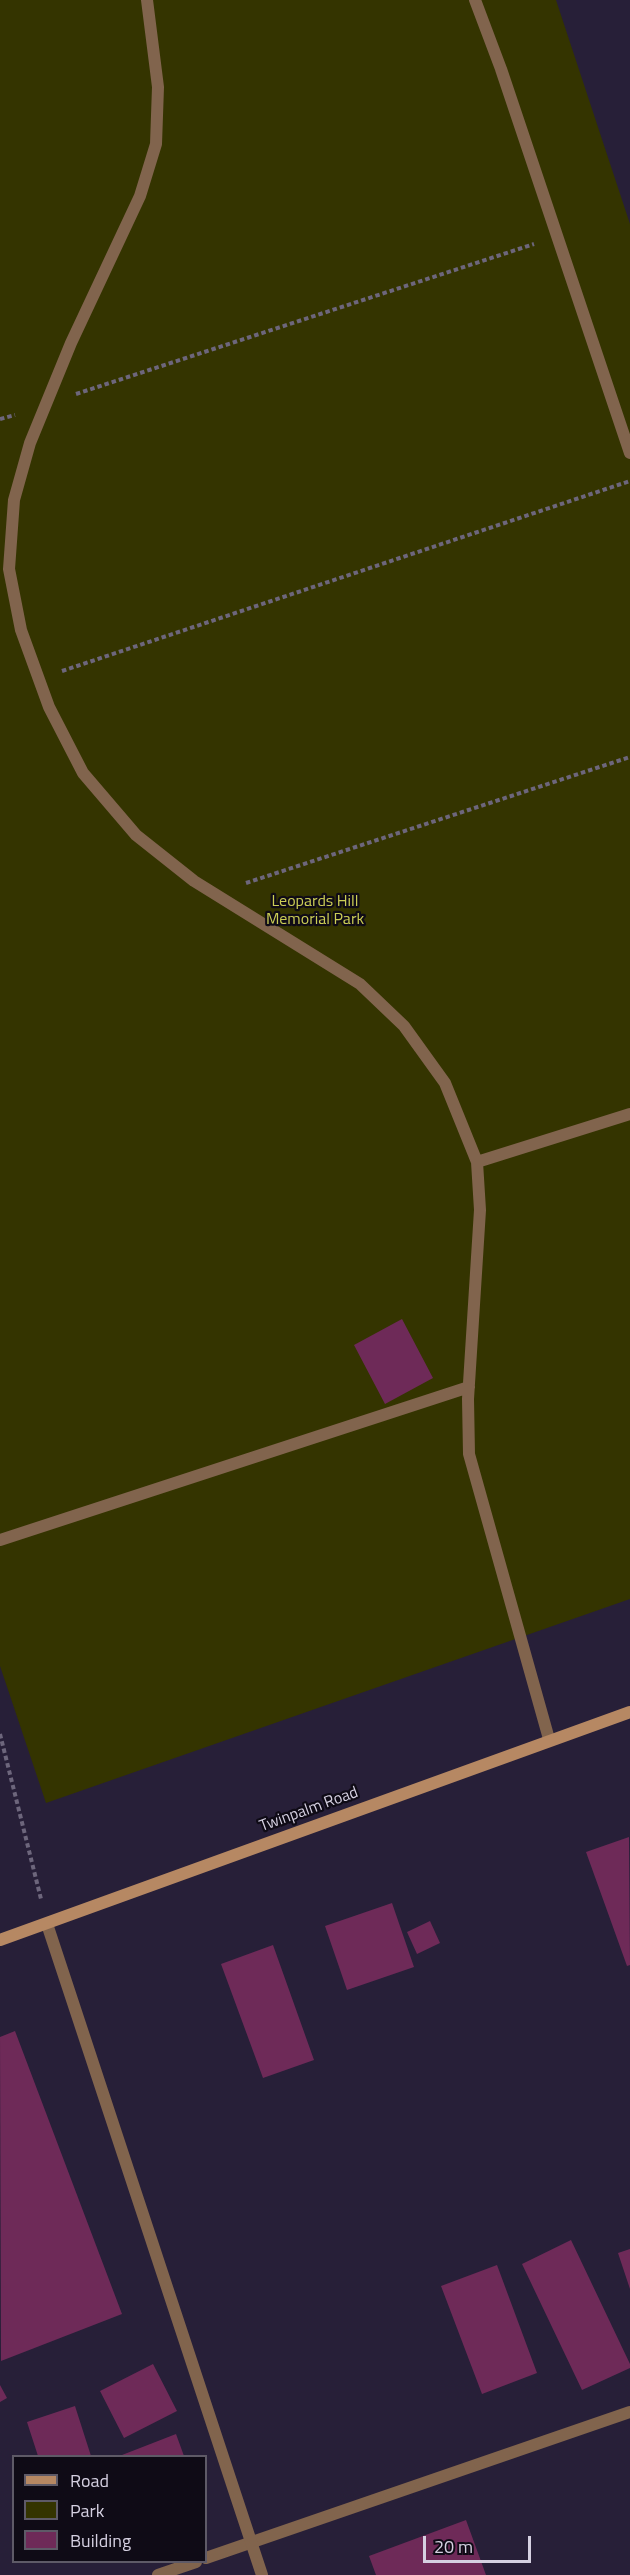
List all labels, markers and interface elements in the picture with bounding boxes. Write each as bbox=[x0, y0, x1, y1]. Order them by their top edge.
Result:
park label: Leopards Hill Memorial Park bbox=[266, 892, 364, 930]
street label: Twinpalm Road bbox=[257, 1783, 361, 1837]
legend bbox=[12, 2455, 207, 2563]
text: Road bbox=[70, 2467, 109, 2494]
text: Park bbox=[70, 2497, 104, 2524]
scale bar bbox=[426, 2524, 534, 2562]
text: Building bbox=[70, 2527, 131, 2554]
text: 20 m bbox=[434, 2533, 473, 2560]

